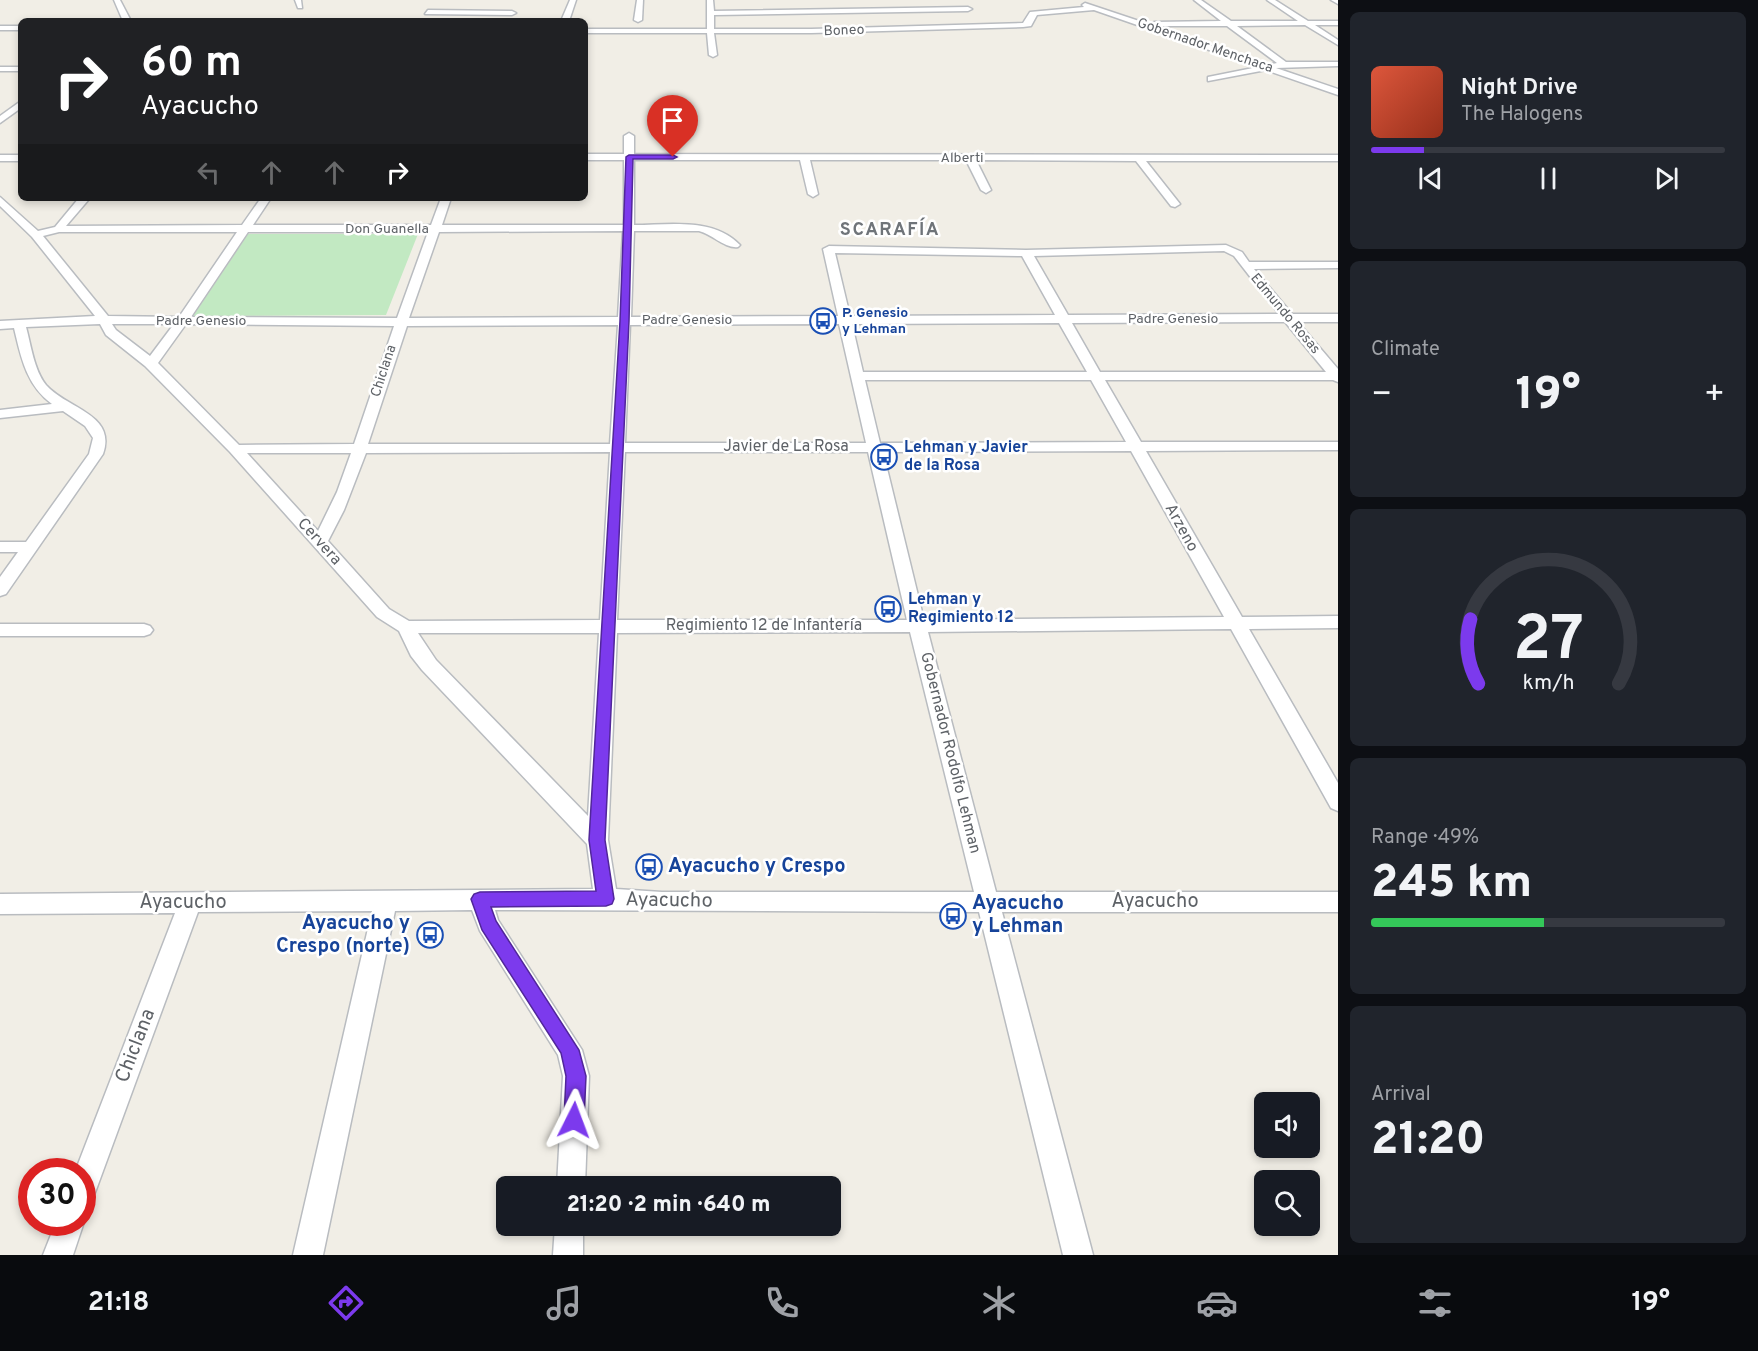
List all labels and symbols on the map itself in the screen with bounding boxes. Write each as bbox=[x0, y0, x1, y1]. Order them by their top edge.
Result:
street label: Gobernador Menchaca bbox=[1135, 15, 1275, 77]
street label: Boneo bbox=[823, 22, 865, 40]
pin bbox=[647, 95, 698, 157]
street label: Alberti bbox=[940, 150, 984, 167]
district label: SCARAFÍA bbox=[840, 217, 940, 242]
street label: Don Guanella bbox=[345, 221, 429, 238]
street label: Edmundo Rosas bbox=[1246, 270, 1324, 358]
place label: P. Genesio y Lehman bbox=[842, 305, 908, 338]
bus stop icon: P. Genesio y Lehman bbox=[808, 306, 838, 336]
street label: Padre Genesio bbox=[1128, 311, 1218, 328]
street label: Padre Genesio bbox=[642, 312, 732, 329]
street label: Padre Genesio bbox=[156, 313, 246, 330]
street label: Chiclana bbox=[368, 343, 400, 399]
street label: Javier de La Rosa bbox=[723, 437, 849, 457]
place label: Lehman y Javier de la Rosa bbox=[904, 438, 1028, 476]
bus stop icon: Lehman y Javier de la Rosa bbox=[869, 442, 899, 472]
street label: Arzeno bbox=[1160, 501, 1202, 556]
street label: Cervera bbox=[293, 514, 345, 570]
place label: Lehman y Regimiento 12 bbox=[908, 590, 1014, 628]
bus stop icon: Lehman y Regimiento 12 bbox=[873, 594, 903, 624]
street label: Regimiento 12 de Infantería bbox=[666, 616, 862, 636]
street label: Gobernador Rodolfo Lehman bbox=[915, 650, 985, 856]
bus stop icon: Ayacucho y Crespo bbox=[634, 852, 664, 882]
place label: Ayacucho y Crespo bbox=[668, 854, 846, 880]
street label: Ayacucho bbox=[625, 887, 713, 915]
street label: Ayacucho bbox=[1111, 889, 1199, 915]
street label: Ayacucho bbox=[139, 890, 227, 916]
place label: Ayacucho y Lehman bbox=[972, 891, 1064, 940]
bus stop icon: Ayacucho y Lehman bbox=[938, 901, 968, 931]
place label: Ayacucho y Crespo (norte) bbox=[276, 911, 410, 960]
bus stop icon: Ayacucho y Crespo (norte) bbox=[415, 920, 445, 950]
street label: Chiclana bbox=[110, 1005, 162, 1087]
position arrow bbox=[542, 1088, 606, 1152]
speed limit sign: 30 bbox=[18, 1158, 96, 1236]

